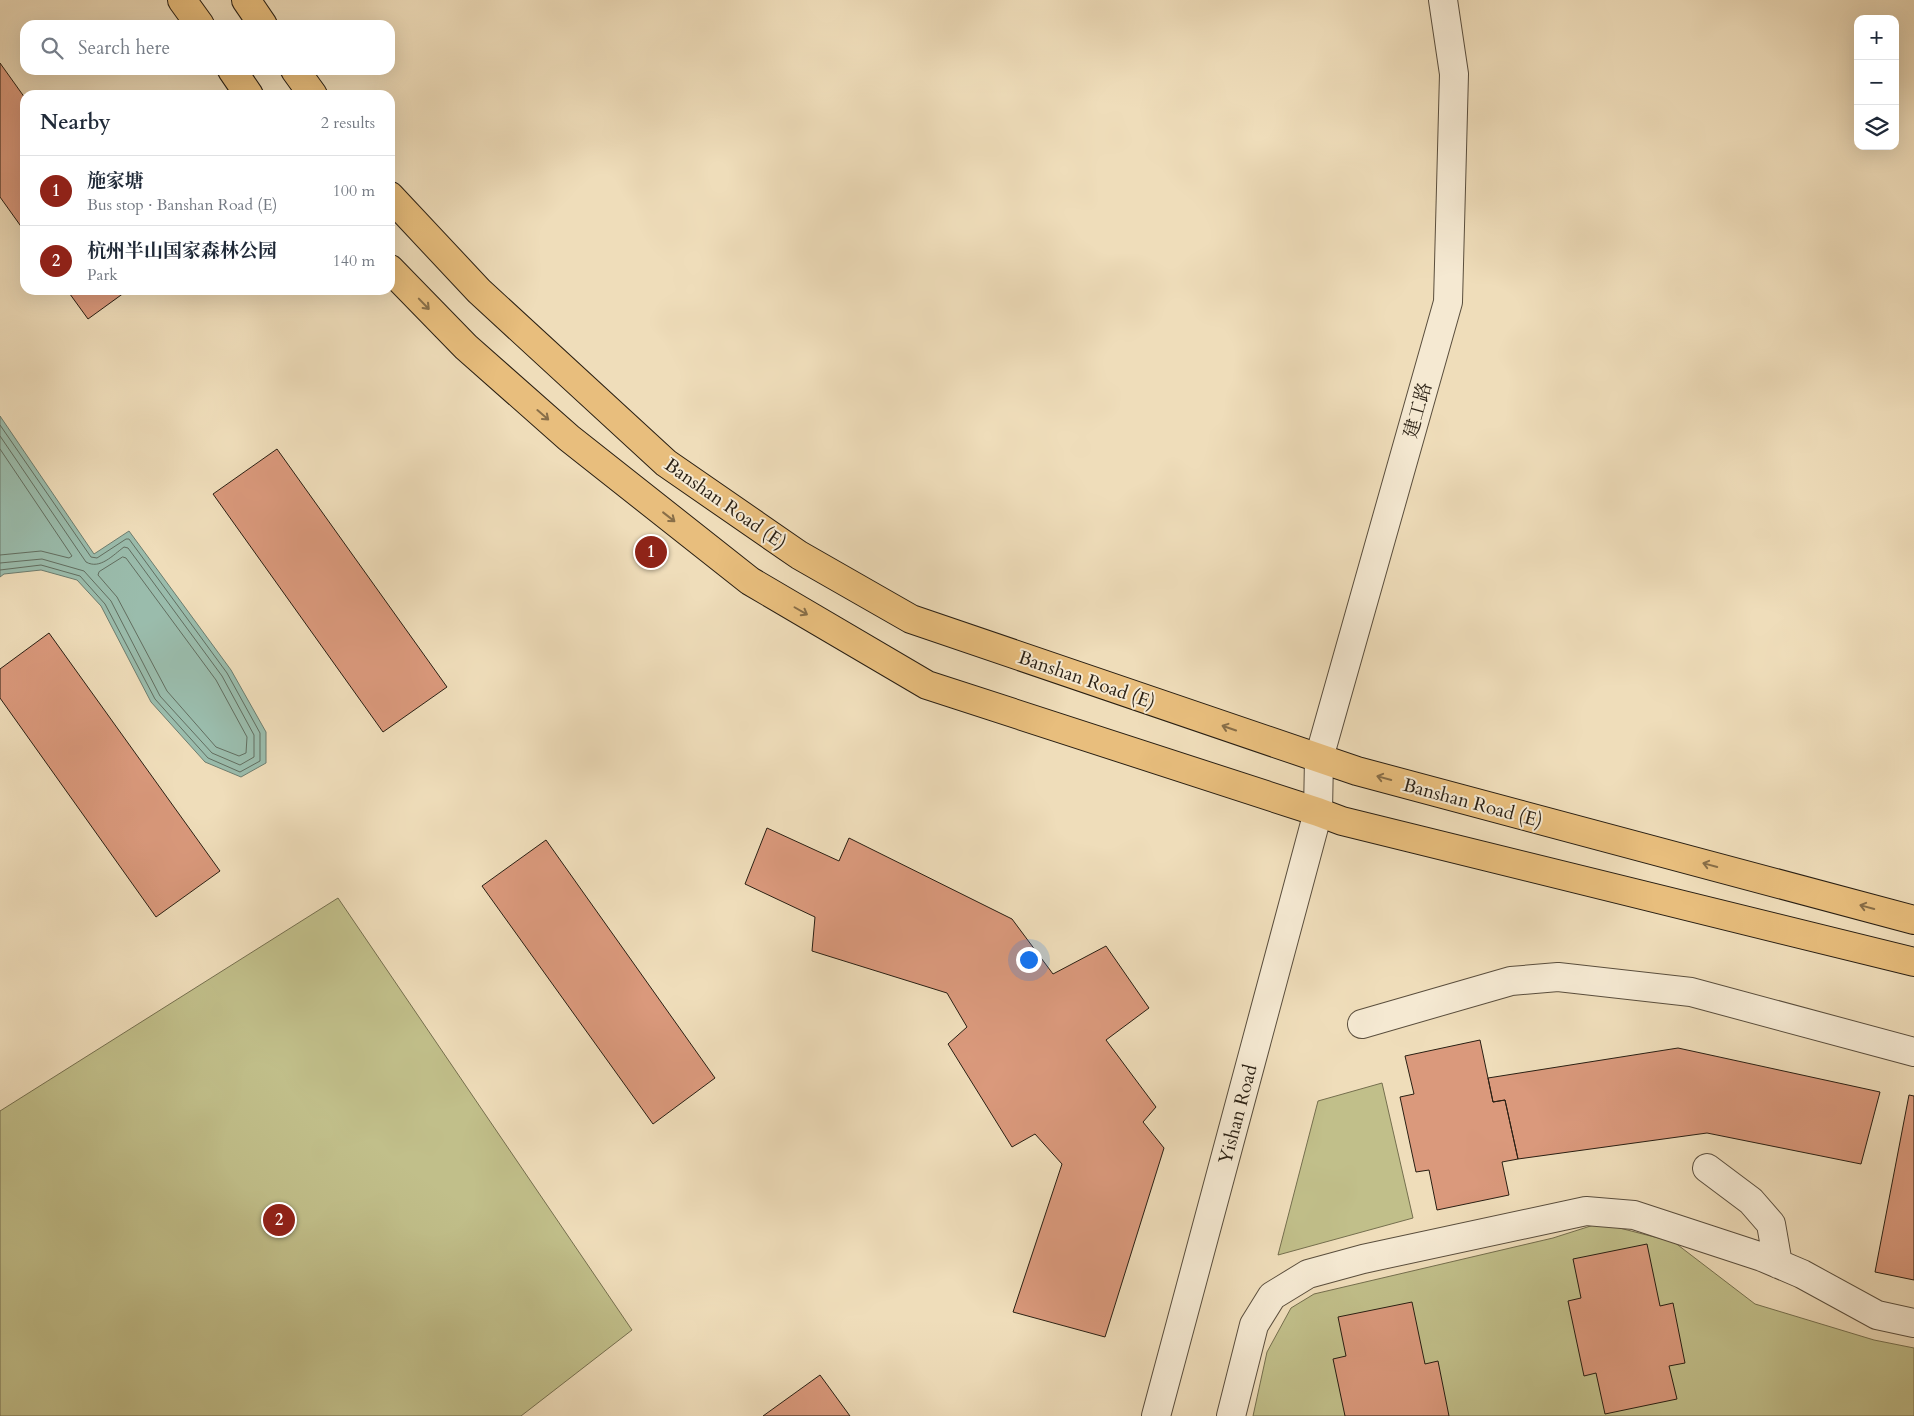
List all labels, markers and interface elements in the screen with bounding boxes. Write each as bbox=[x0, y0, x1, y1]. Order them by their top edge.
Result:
map controls bbox=[1854, 15, 1899, 150]
button: + bbox=[1854, 15, 1899, 60]
search box bbox=[20, 20, 395, 75]
icon: search bbox=[38, 34, 66, 62]
text: Search here bbox=[78, 35, 170, 61]
button: − bbox=[1854, 60, 1899, 105]
button: layers bbox=[1854, 105, 1899, 150]
text: Nearby bbox=[40, 108, 111, 137]
text: 2 results bbox=[321, 112, 375, 134]
text: 施家塘 bbox=[87, 168, 144, 194]
text: 1 bbox=[52, 180, 60, 202]
text: 100 m bbox=[333, 180, 375, 202]
text: Bus stop · Banshan Road (E) bbox=[87, 194, 277, 216]
text: 杭州半山国家森林公园 bbox=[87, 238, 277, 264]
text: 2 bbox=[52, 250, 60, 272]
text: 140 m bbox=[333, 250, 375, 272]
text: Park bbox=[87, 264, 118, 286]
one-way arrow bbox=[418, 298, 430, 310]
street label: 建工路 bbox=[1398, 379, 1438, 441]
one-way arrow bbox=[536, 409, 549, 420]
street label: Banshan Road (E) bbox=[659, 452, 792, 556]
one-way arrow bbox=[662, 511, 675, 522]
pin: 1 bbox=[635, 533, 667, 571]
one-way arrow bbox=[794, 606, 809, 616]
street label: Banshan Road (E) bbox=[1015, 644, 1159, 716]
one-way arrow bbox=[1222, 723, 1238, 732]
street label: Banshan Road (E) bbox=[1400, 772, 1545, 834]
one-way arrow bbox=[1376, 773, 1392, 783]
one-way arrow bbox=[1702, 860, 1718, 869]
one-way arrow bbox=[1859, 902, 1875, 911]
your location bbox=[1016, 947, 1042, 973]
street label: Yishan Road bbox=[1212, 1062, 1264, 1167]
pin: 2 bbox=[263, 1201, 295, 1239]

